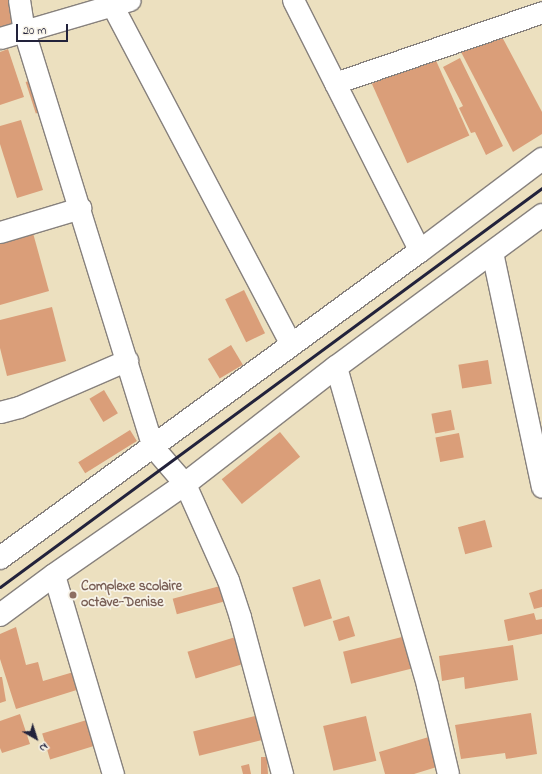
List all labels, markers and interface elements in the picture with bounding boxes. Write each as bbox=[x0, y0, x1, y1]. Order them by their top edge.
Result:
scale bar bbox=[18, 16, 70, 42]
text: 20 m bbox=[23, 22, 46, 40]
place label: Complexe scolaire octave-Denise bbox=[81, 579, 182, 612]
marker: Complexe scolaire octave-Denise bbox=[68, 590, 78, 600]
north arrow bbox=[16, 718, 56, 758]
text: N bbox=[36, 739, 51, 756]

